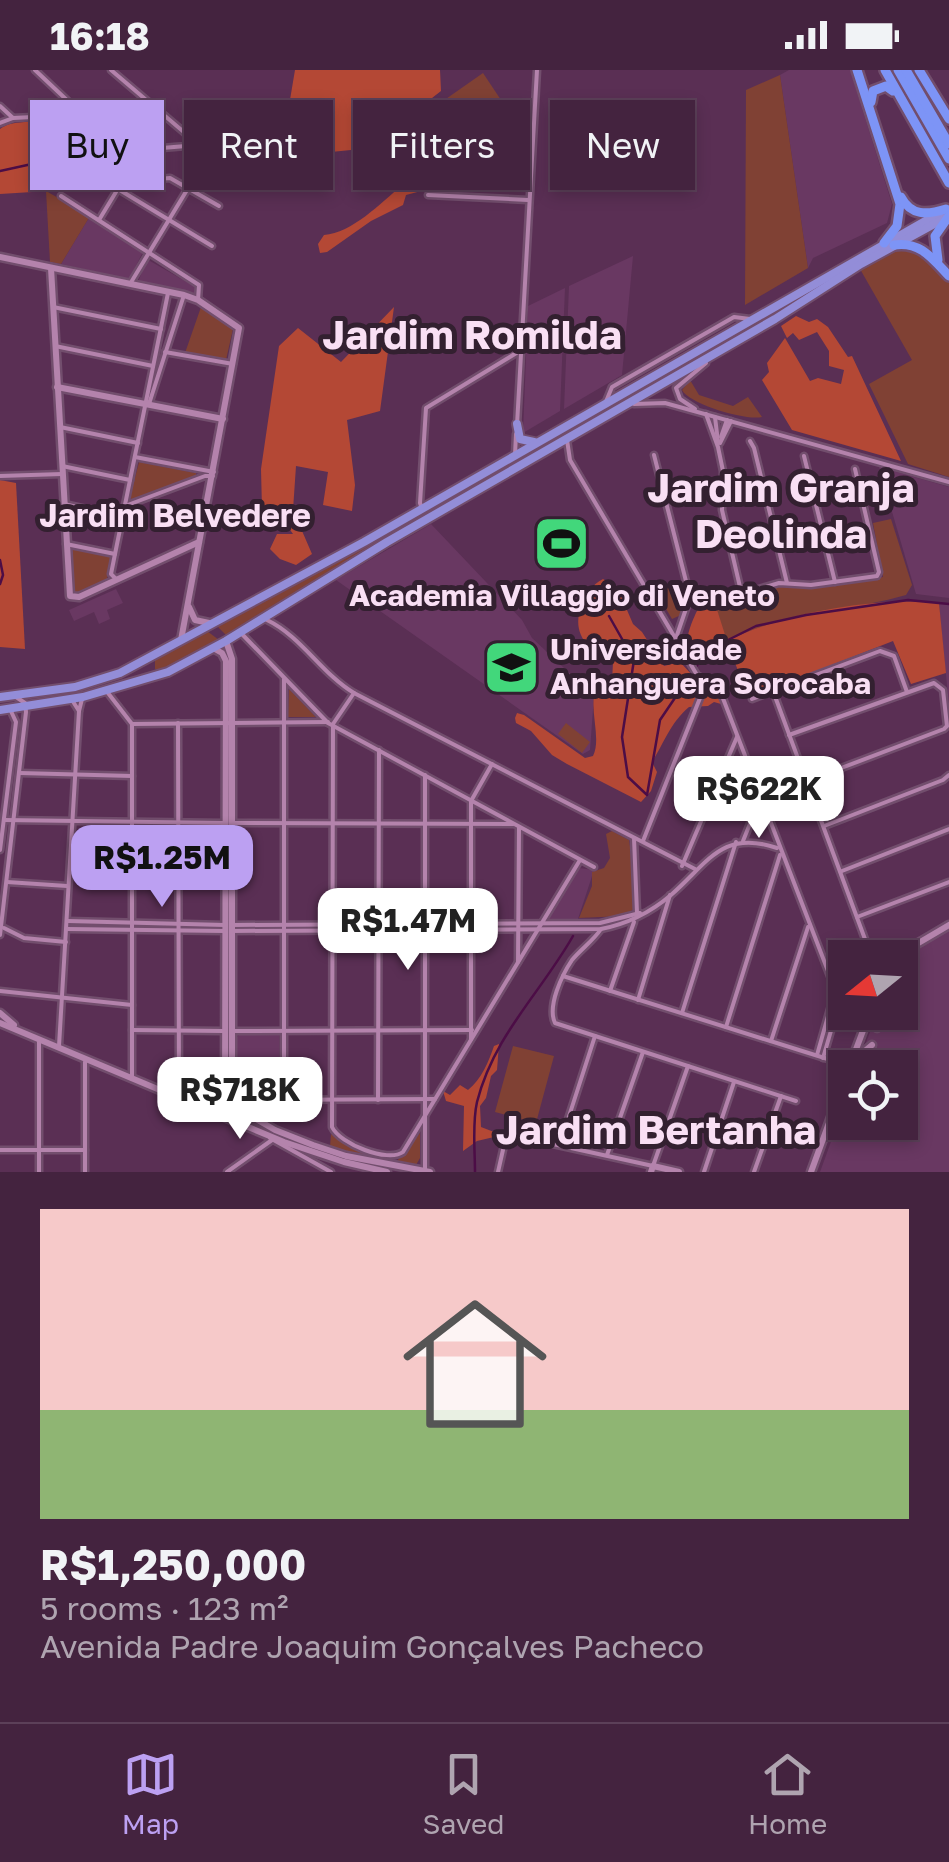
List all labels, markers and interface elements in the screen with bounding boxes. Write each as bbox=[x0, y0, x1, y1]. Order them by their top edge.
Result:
text: 16:18 bbox=[50, 13, 150, 58]
chip: Buy bbox=[30, 100, 164, 190]
chip: Rent bbox=[184, 100, 333, 190]
chip: Filters bbox=[353, 100, 530, 190]
chip: New bbox=[550, 100, 695, 190]
district label: Jardim Romilda bbox=[322, 310, 622, 358]
district label: Jardim Granja Deolinda bbox=[647, 463, 915, 557]
district label: Jardim Belvedere bbox=[39, 496, 311, 534]
sports icon: Academia Villaggio di Veneto bbox=[532, 513, 592, 573]
place label: Academia Villaggio di Veneto bbox=[349, 577, 775, 613]
place label: Universidade Anhanguera Sorocaba bbox=[550, 631, 871, 701]
school or university icon: Universidade Anhanguera Sorocaba bbox=[481, 637, 541, 697]
pin: R$622K bbox=[678, 756, 840, 841]
text: R$622K bbox=[696, 769, 822, 807]
pin: R$1.25M bbox=[70, 825, 254, 910]
text: R$1.25M bbox=[93, 838, 231, 876]
pin: R$1.47M bbox=[316, 888, 500, 973]
text: R$1.47M bbox=[340, 901, 476, 939]
north arrow bbox=[828, 940, 918, 1030]
map controls bbox=[828, 940, 918, 1140]
button: locate bbox=[828, 1050, 918, 1140]
pin: R$718K bbox=[159, 1057, 321, 1142]
text: R$718K bbox=[179, 1070, 301, 1108]
district label: Jardim Bertanha bbox=[496, 1105, 816, 1153]
icon: home bbox=[385, 1274, 565, 1454]
text: R$1,250,000 bbox=[40, 1539, 306, 1589]
text: 5 rooms · 123 m² bbox=[40, 1589, 289, 1627]
text: Avenida Padre Joaquim Gonçalves Pacheco bbox=[40, 1627, 704, 1665]
tab: Map bbox=[122, 1747, 179, 1840]
tab: Saved bbox=[423, 1747, 504, 1840]
tab: Home bbox=[748, 1747, 827, 1840]

